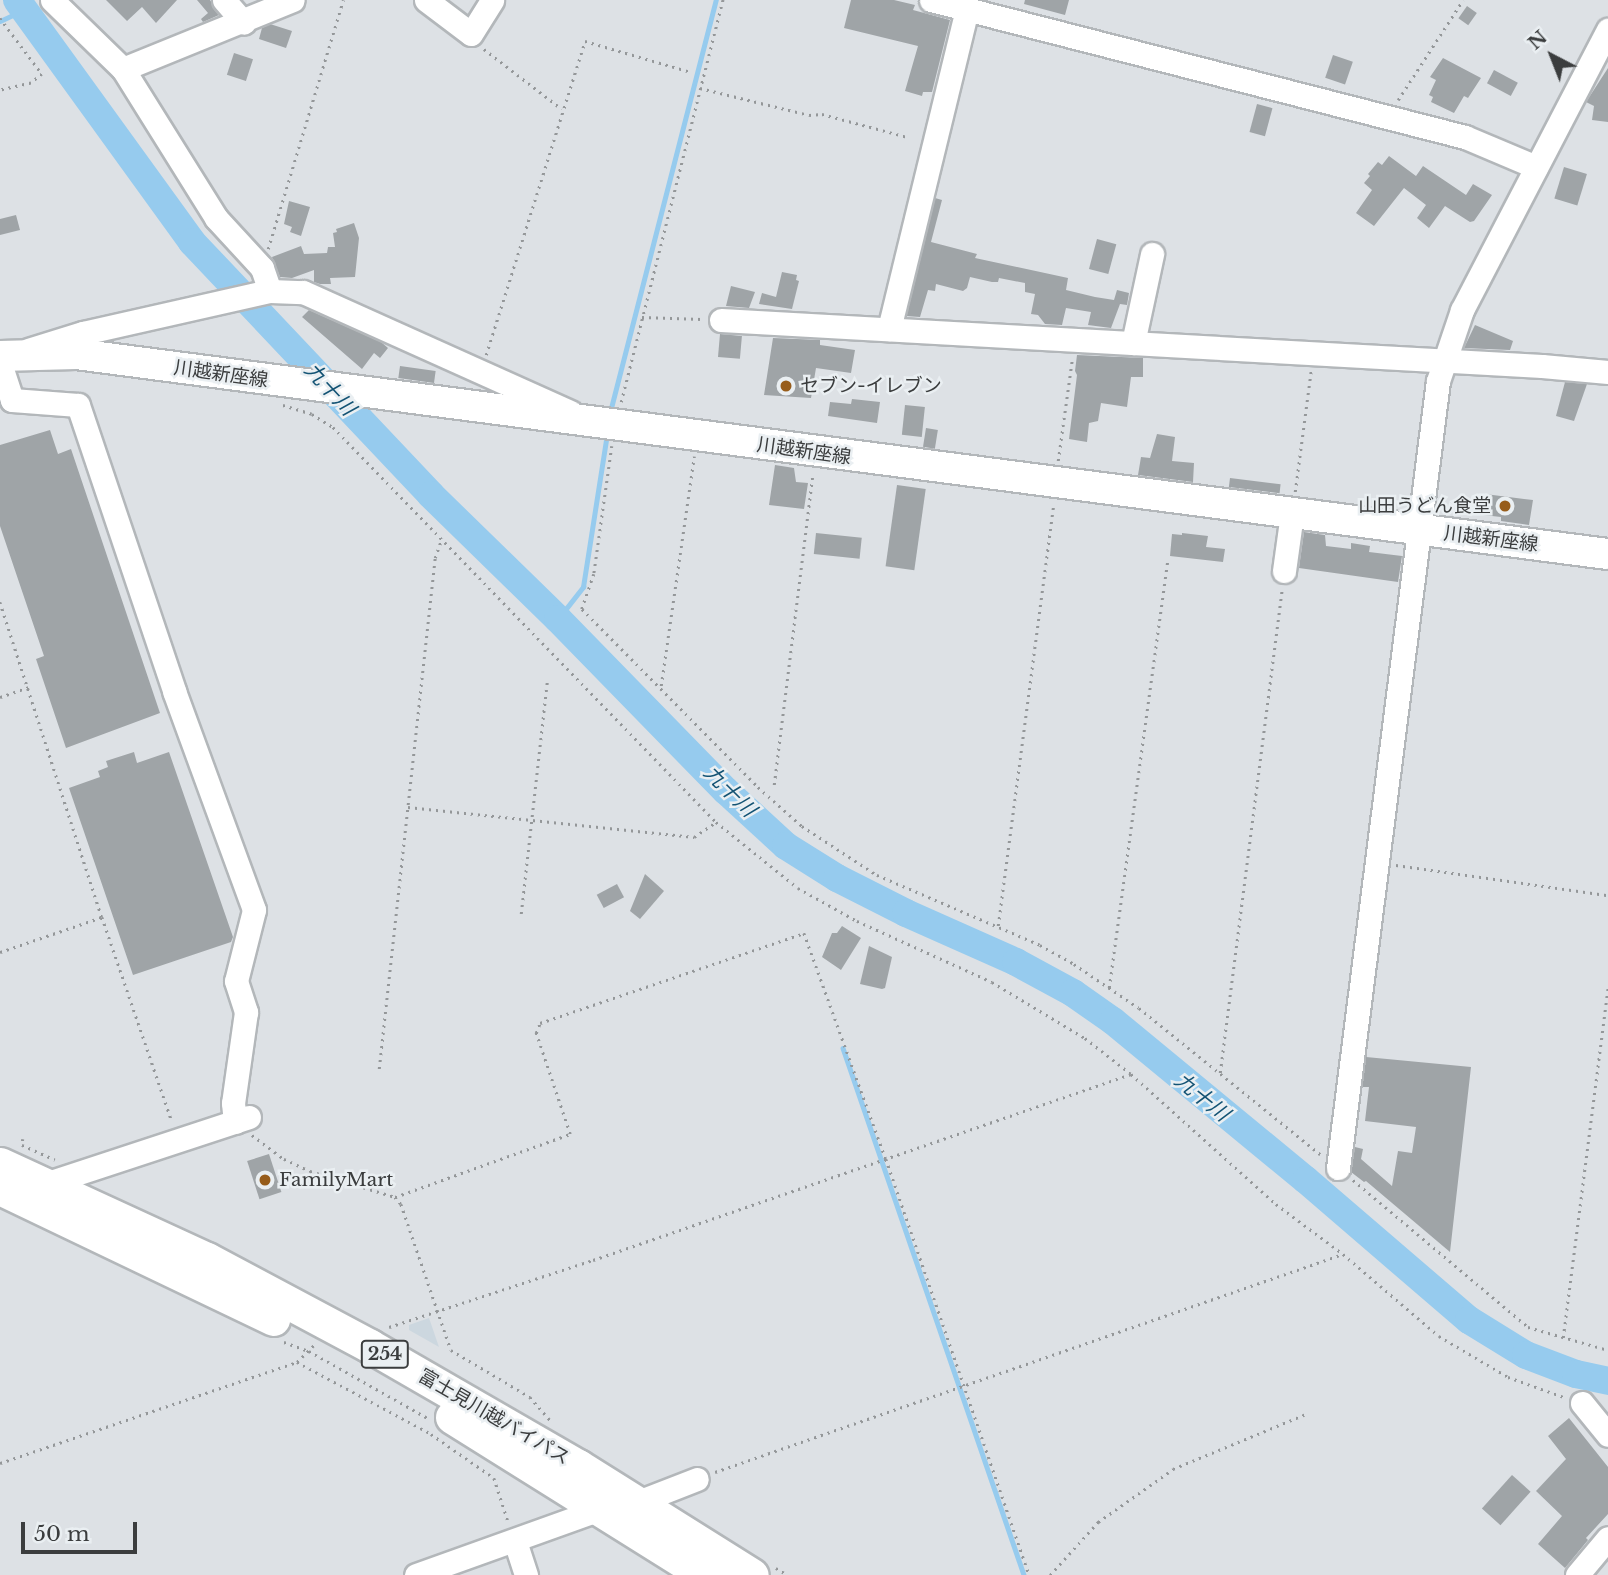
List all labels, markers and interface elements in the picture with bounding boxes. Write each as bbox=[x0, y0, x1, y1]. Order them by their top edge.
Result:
north arrow bbox=[1517, 21, 1587, 91]
text: N bbox=[1523, 25, 1552, 55]
street label: 川越新座線 bbox=[172, 356, 270, 392]
water label: 九十川 bbox=[299, 357, 361, 421]
place label: セブン-イレブン bbox=[800, 375, 942, 397]
marker: セブン-イレブン bbox=[778, 378, 794, 394]
street label: 川越新座線 bbox=[755, 433, 853, 469]
place label: 山田うどん食堂 bbox=[1358, 495, 1491, 517]
marker: 山田うどん食堂 bbox=[1497, 498, 1513, 514]
street label: 川越新座線 bbox=[1442, 522, 1540, 556]
water label: 九十川 bbox=[699, 760, 761, 822]
water label: 九十川 bbox=[1170, 1067, 1234, 1127]
place label: FamilyMart bbox=[279, 1169, 393, 1191]
marker: FamilyMart bbox=[257, 1172, 273, 1188]
road number: 254 bbox=[360, 1339, 410, 1368]
street label: 富士見川越バイパス bbox=[414, 1364, 574, 1470]
scale bar bbox=[24, 1508, 140, 1552]
text: 50 m bbox=[34, 1521, 89, 1547]

